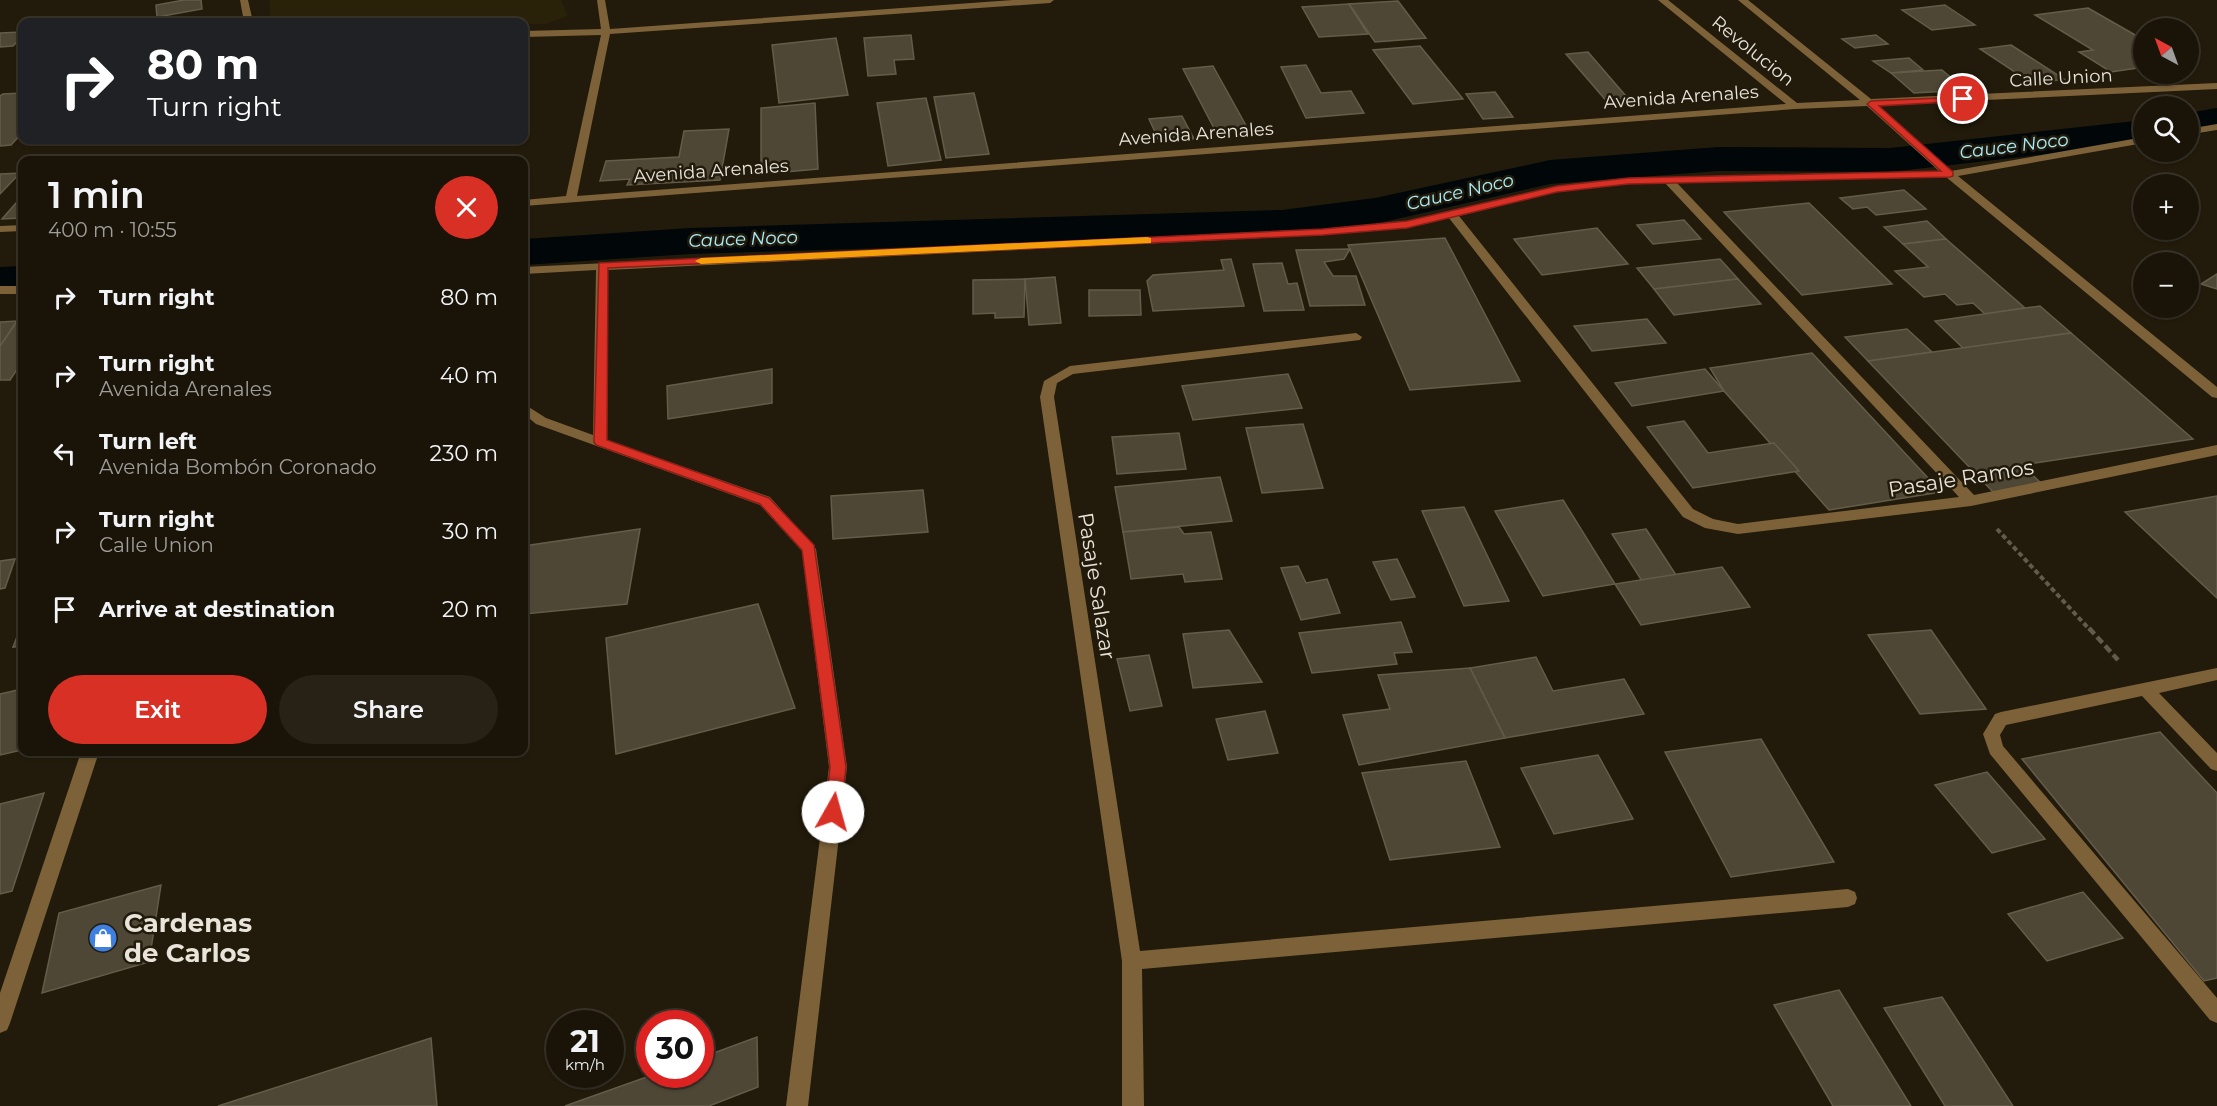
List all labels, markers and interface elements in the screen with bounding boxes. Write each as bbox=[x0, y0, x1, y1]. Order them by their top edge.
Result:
street label: Revolucion bbox=[1707, 11, 1799, 91]
north arrow bbox=[2133, 18, 2199, 84]
map controls bbox=[2133, 18, 2199, 318]
text: 80 m bbox=[147, 38, 259, 90]
icon: right bbox=[48, 42, 126, 120]
street label: Calle Union bbox=[2009, 64, 2113, 92]
pin bbox=[1937, 73, 1988, 124]
street label: Avenida Arenales bbox=[1603, 81, 1759, 113]
icon: arrive bbox=[1946, 82, 1979, 115]
text: Turn right bbox=[147, 90, 282, 123]
button: search bbox=[2133, 96, 2199, 162]
street label: Avenida Arenales bbox=[1118, 118, 1274, 150]
water label: Cauce Noco bbox=[1958, 128, 2070, 164]
street label: Avenida Arenales bbox=[633, 155, 789, 187]
water label: Cauce Noco bbox=[1404, 169, 1516, 215]
text: 1 min bbox=[48, 173, 145, 217]
button: + bbox=[2133, 174, 2199, 240]
button: close bbox=[435, 176, 498, 239]
text: 400 m · 10:55 bbox=[48, 218, 177, 242]
water label: Cauce Noco bbox=[688, 226, 798, 252]
button: − bbox=[2133, 252, 2199, 318]
icon: right bbox=[48, 281, 81, 314]
text: Turn right bbox=[99, 284, 214, 311]
text: 80 m bbox=[440, 284, 498, 311]
text: Turn right bbox=[99, 350, 214, 377]
icon: right bbox=[48, 359, 81, 392]
text: 40 m bbox=[440, 362, 498, 389]
text: Avenida Arenales bbox=[99, 377, 272, 401]
text: Turn left bbox=[99, 428, 197, 455]
icon: left bbox=[48, 437, 81, 470]
text: 230 m bbox=[429, 440, 498, 467]
street label: Pasaje Ramos bbox=[1886, 454, 2036, 502]
text: Avenida Bombón Coronado bbox=[99, 455, 377, 479]
text: Turn right bbox=[99, 506, 214, 533]
street label: Pasaje Salazar bbox=[1073, 511, 1121, 661]
icon: right bbox=[48, 515, 81, 548]
text: 30 m bbox=[442, 518, 498, 545]
text: Calle Union bbox=[99, 533, 214, 557]
icon: arrive bbox=[48, 593, 81, 626]
text: Arrive at destination bbox=[99, 596, 335, 623]
text: 20 m bbox=[442, 596, 498, 623]
button: Exit bbox=[48, 675, 267, 744]
button: Share bbox=[279, 675, 498, 744]
position arrow bbox=[801, 780, 865, 844]
place label: Cardenas de Carlos bbox=[124, 907, 252, 969]
shop icon: Cardenas de Carlos bbox=[87, 922, 119, 954]
speed limit sign: 30 bbox=[636, 1010, 714, 1088]
text: 21 bbox=[570, 1023, 600, 1060]
text: km/h bbox=[565, 1055, 605, 1074]

